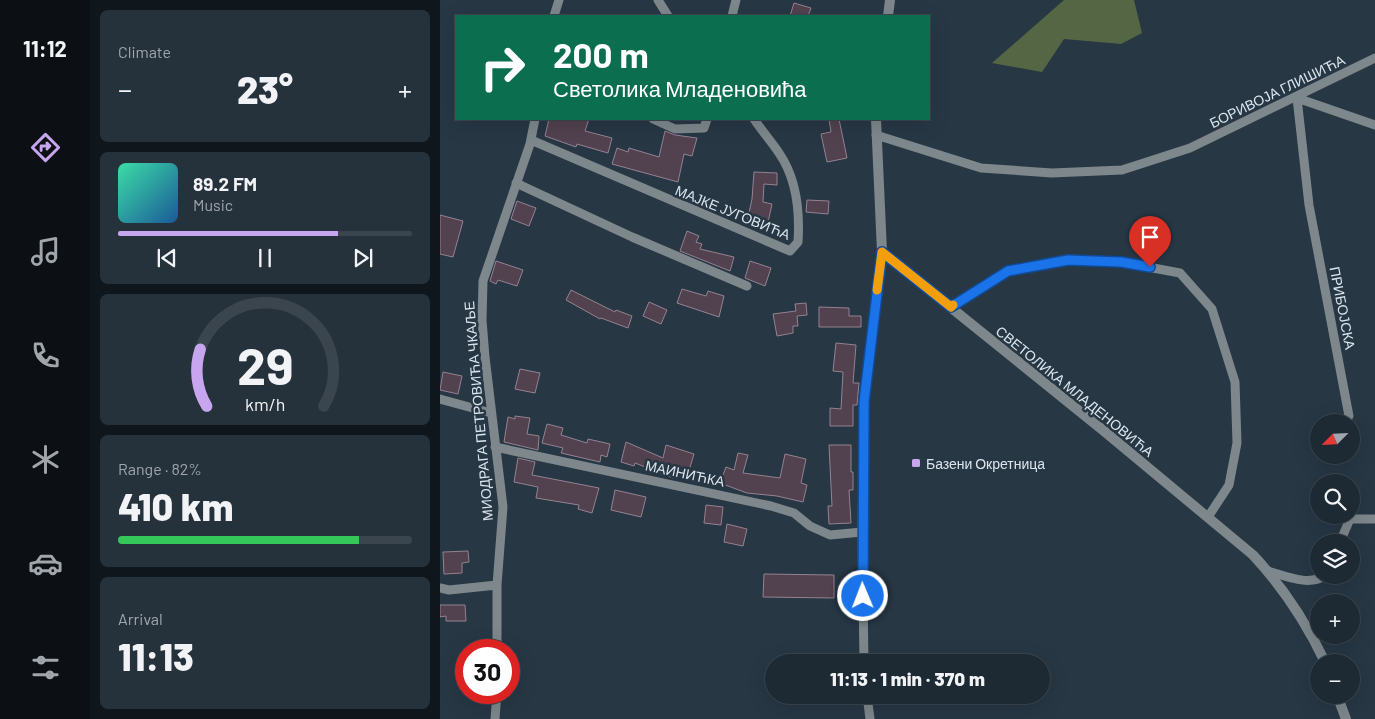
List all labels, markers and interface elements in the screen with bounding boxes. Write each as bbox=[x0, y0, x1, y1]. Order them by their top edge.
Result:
text: 200 m bbox=[553, 33, 649, 75]
text: 11:12 bbox=[23, 35, 67, 61]
icon: right bbox=[470, 35, 535, 100]
text: Climate bbox=[118, 42, 171, 61]
street label: БОРИВОЈА ГЛИШИЋА bbox=[1207, 51, 1348, 131]
text: 23° bbox=[237, 66, 293, 112]
text: − bbox=[118, 72, 132, 106]
text: + bbox=[398, 72, 412, 106]
text: Светолика Младеновића bbox=[553, 75, 807, 101]
icon: directions bbox=[28, 130, 63, 165]
text: 89.2 FM bbox=[193, 172, 257, 195]
street label: МАЈКЕ ЈУГОВИЋА bbox=[673, 181, 794, 243]
text: Music bbox=[193, 195, 233, 214]
pin bbox=[1129, 216, 1171, 267]
icon: arrive bbox=[1136, 223, 1164, 251]
icon: music bbox=[28, 234, 63, 269]
icon: previous bbox=[153, 244, 181, 272]
icon: pause bbox=[251, 244, 279, 272]
icon: next bbox=[349, 244, 377, 272]
street label: ПРИБОЈСКА bbox=[1327, 265, 1359, 351]
street label: МИОДРАГА ПЕТРОВИЋА ЧКАЉЕ bbox=[460, 300, 496, 522]
street label: СВЕТОЛИКА МЛАДЕНОВИЋА bbox=[993, 322, 1158, 460]
text: 29 bbox=[237, 333, 293, 395]
icon: phone bbox=[28, 338, 63, 373]
text: km/h bbox=[245, 393, 285, 415]
north arrow bbox=[1310, 414, 1360, 464]
map controls bbox=[1310, 414, 1360, 704]
icon: climate bbox=[28, 442, 63, 477]
place label: Базени Окретница bbox=[926, 455, 1045, 472]
street label: МАИНИЋКА bbox=[644, 456, 727, 490]
marker: Базени Окретница bbox=[910, 457, 922, 469]
text: Range · 82% bbox=[118, 459, 202, 478]
button: search bbox=[1310, 474, 1360, 524]
text: 410 km bbox=[118, 483, 233, 529]
button: layers bbox=[1310, 534, 1360, 584]
icon: car bbox=[28, 546, 63, 581]
position arrow bbox=[836, 569, 888, 621]
button: + bbox=[1310, 594, 1360, 644]
text: Arrival bbox=[118, 609, 163, 628]
text: 11:13 bbox=[118, 633, 194, 679]
speed limit sign: 30 bbox=[455, 639, 520, 704]
icon: filters bbox=[28, 650, 63, 685]
button: − bbox=[1310, 654, 1360, 704]
text: 11:13 · 1 min · 370 m bbox=[830, 667, 985, 690]

